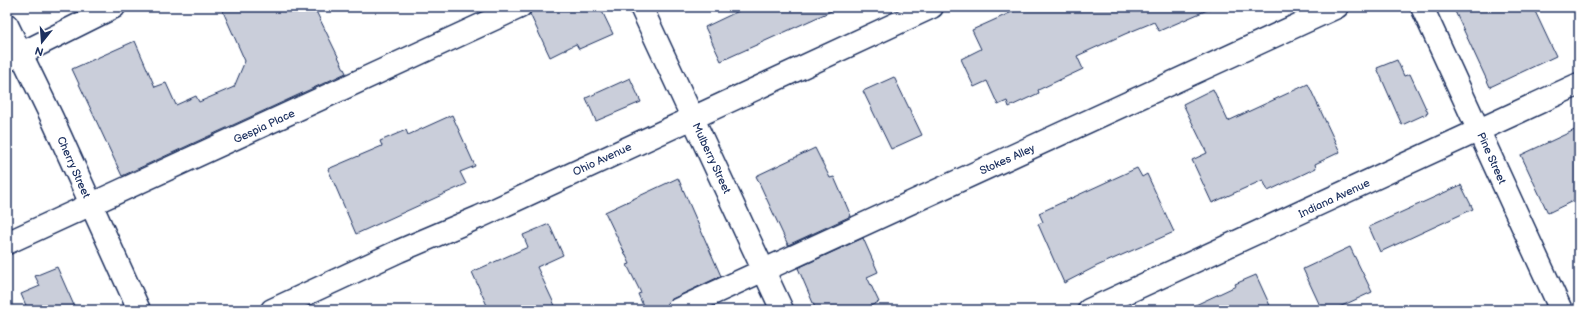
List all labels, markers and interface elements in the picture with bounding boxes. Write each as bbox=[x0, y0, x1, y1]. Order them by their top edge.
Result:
north arrow bbox=[22, 22, 62, 62]
text: N bbox=[33, 44, 45, 59]
street label: Gespia Place bbox=[231, 106, 297, 146]
street label: Mulberry Street bbox=[689, 121, 734, 196]
street label: Pine Street bbox=[1474, 130, 1509, 187]
street label: Cherry Street bbox=[54, 134, 93, 201]
street label: Ohio Avenue bbox=[571, 140, 634, 179]
street label: Stokes Alley bbox=[978, 142, 1037, 177]
street label: Indiana Avenue bbox=[1297, 176, 1372, 221]

